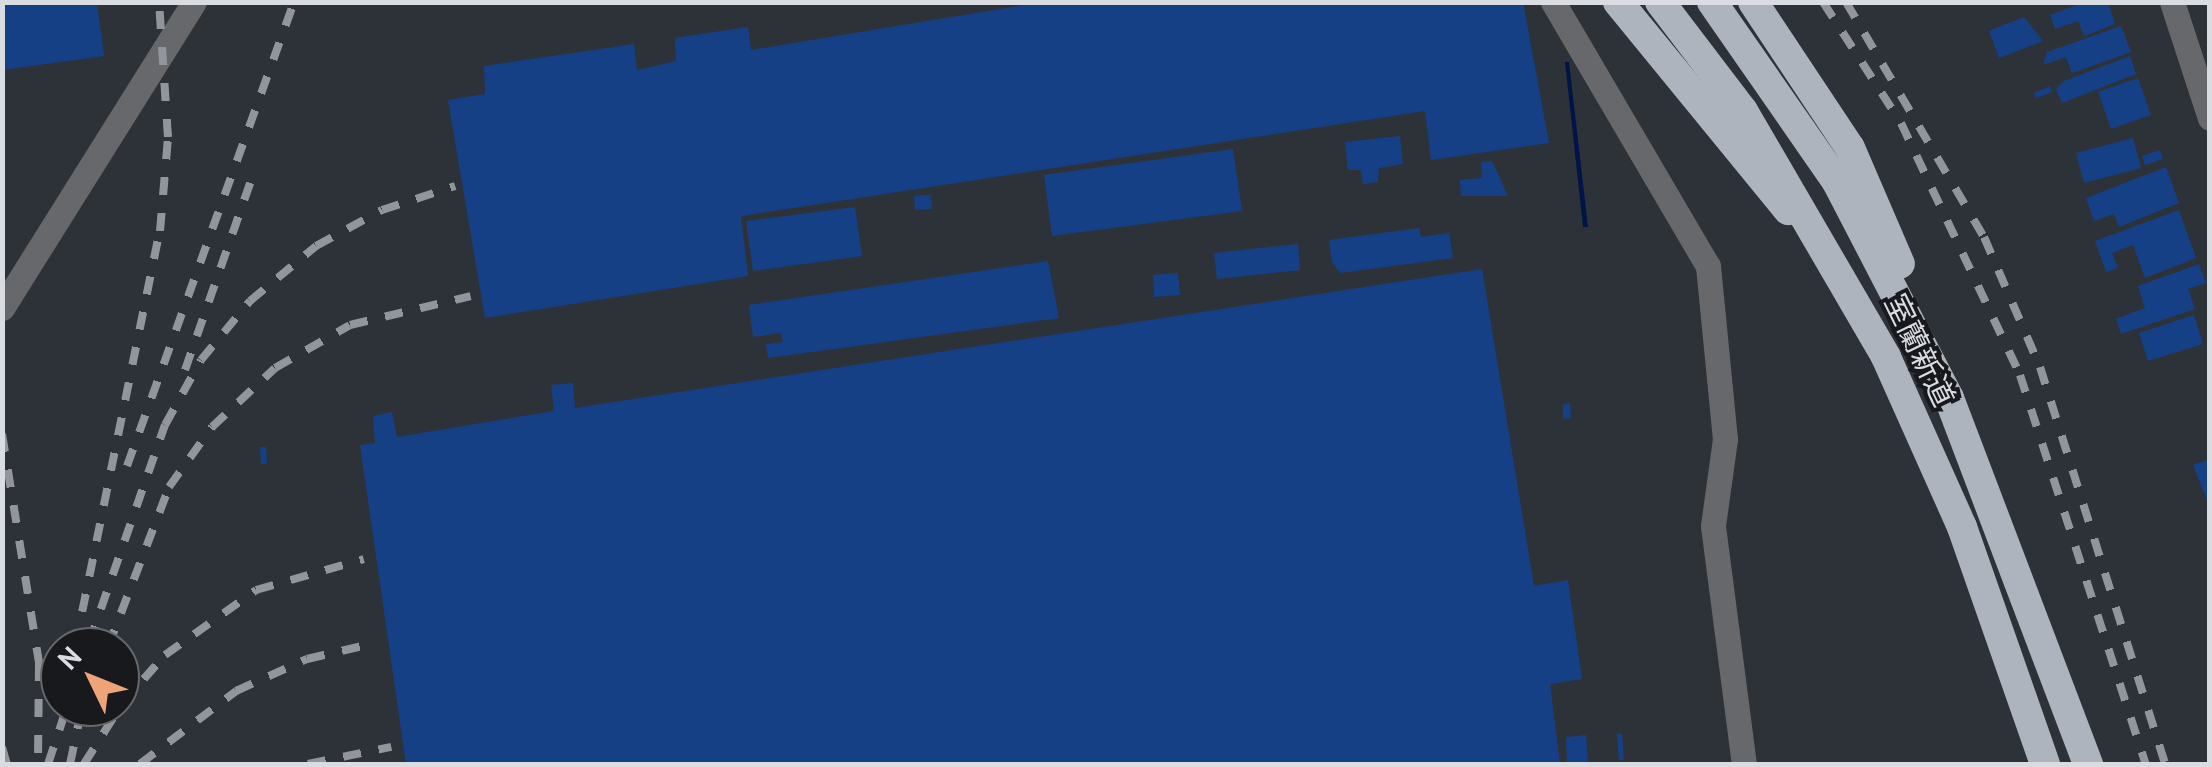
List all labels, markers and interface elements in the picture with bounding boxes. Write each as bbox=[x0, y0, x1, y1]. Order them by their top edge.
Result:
street label: 室蘭新道 bbox=[1878, 288, 1962, 412]
north arrow bbox=[40, 627, 140, 727]
text: N bbox=[49, 638, 89, 677]

